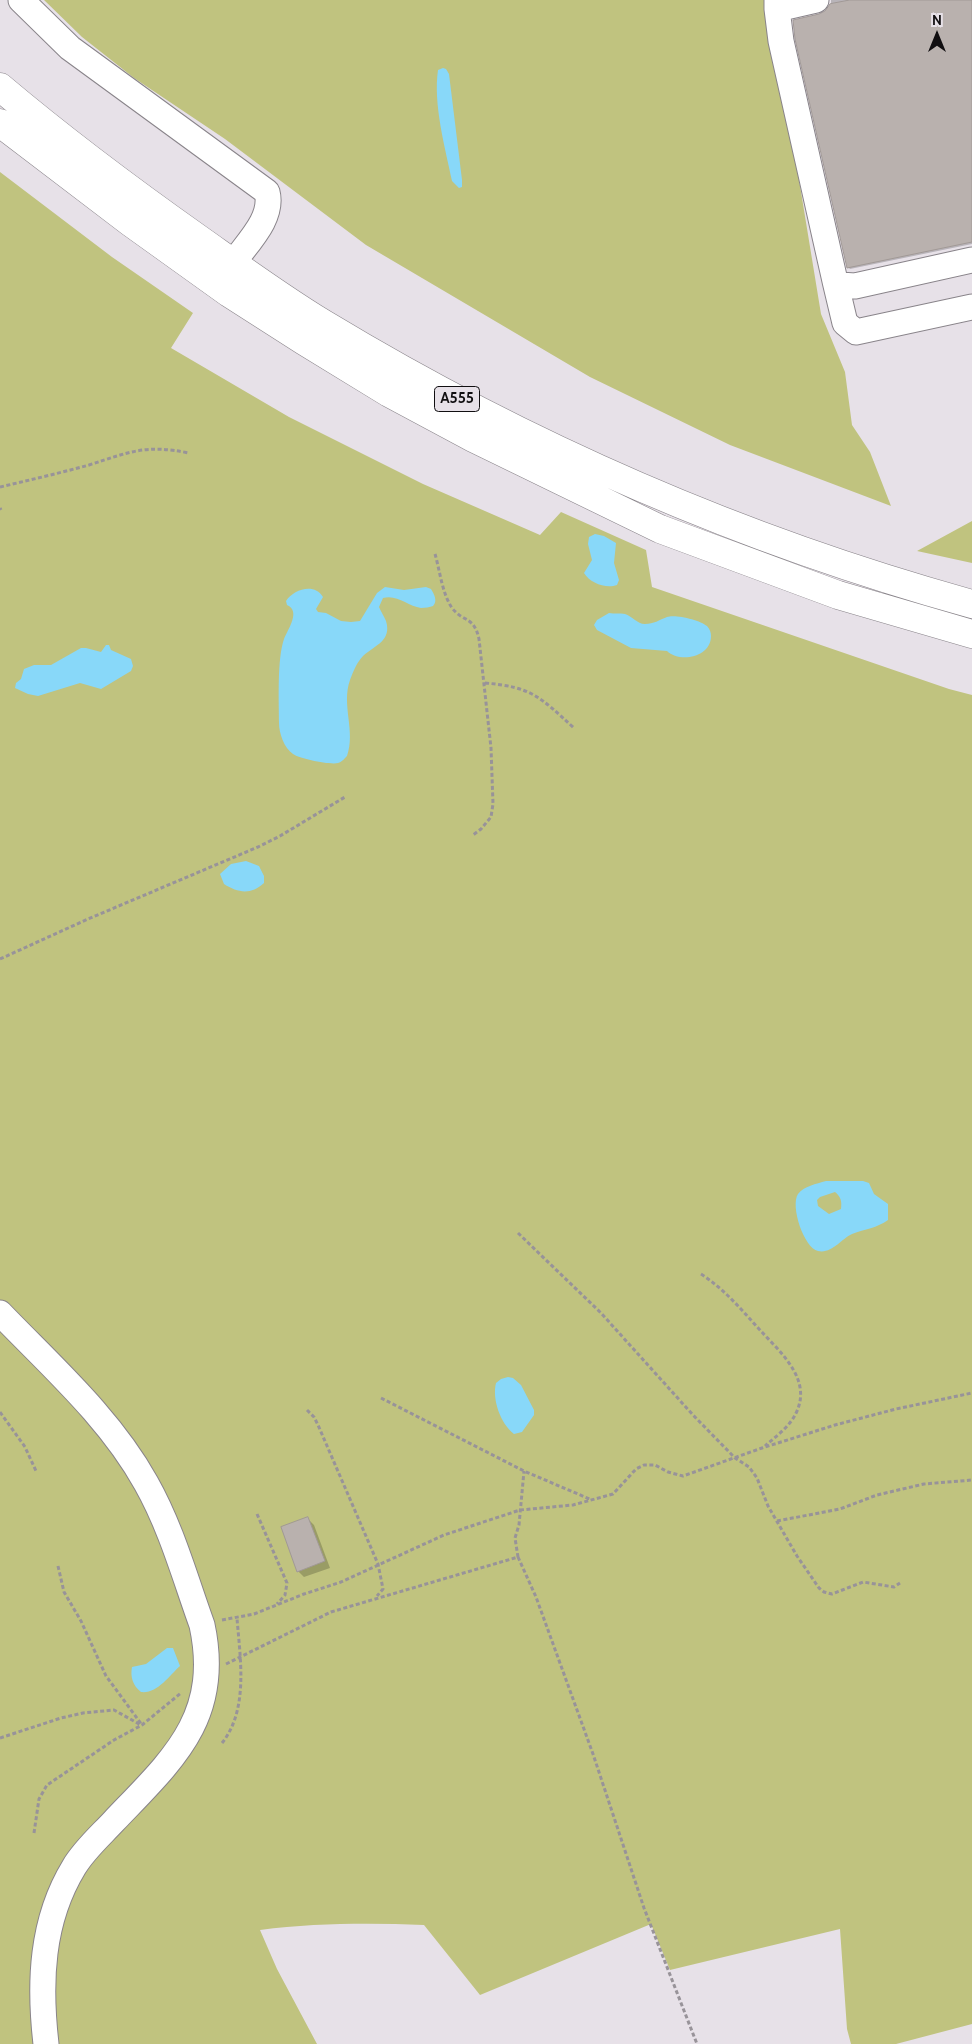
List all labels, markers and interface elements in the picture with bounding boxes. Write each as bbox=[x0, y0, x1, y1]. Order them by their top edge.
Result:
north arrow bbox=[912, 10, 962, 60]
text: N bbox=[932, 11, 942, 29]
road number: A555 bbox=[434, 386, 480, 412]

